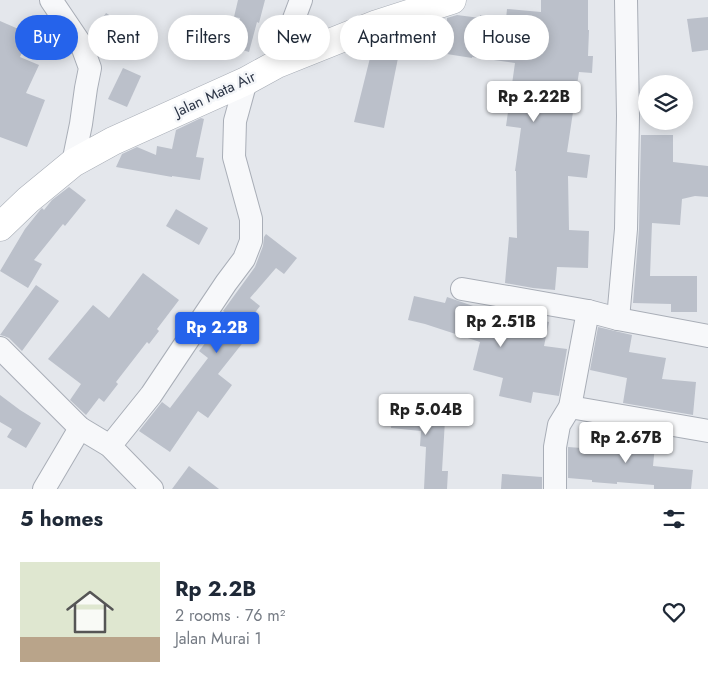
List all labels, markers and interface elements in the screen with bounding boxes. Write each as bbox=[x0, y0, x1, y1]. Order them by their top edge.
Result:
chip: Buy bbox=[15, 15, 78, 60]
chip: Rent bbox=[88, 15, 158, 60]
chip: Filters bbox=[168, 15, 248, 60]
chip: New bbox=[258, 15, 330, 60]
chip: Apartment bbox=[340, 15, 454, 60]
chip: House bbox=[464, 15, 549, 60]
street label: Jalan Mata Air bbox=[169, 65, 260, 123]
map controls bbox=[638, 75, 693, 130]
button: layers bbox=[638, 75, 693, 130]
pin: Rp 2.22B bbox=[482, 80, 586, 123]
text: Rp 2.22B bbox=[498, 85, 570, 108]
pin: Rp 2.51B bbox=[449, 306, 553, 348]
text: Rp 2.51B bbox=[466, 310, 536, 333]
pin: Rp 2.2B bbox=[171, 312, 263, 354]
text: Rp 2.2B bbox=[186, 316, 248, 339]
pin: Rp 5.04B bbox=[374, 394, 478, 436]
text: Rp 5.04B bbox=[390, 398, 462, 421]
pin: Rp 2.67B bbox=[574, 422, 678, 464]
text: Rp 2.67B bbox=[590, 426, 662, 449]
text: 5 homes bbox=[20, 504, 103, 534]
icon: filters bbox=[660, 505, 688, 533]
text: Rp 2.2B bbox=[175, 574, 256, 604]
icon: home bbox=[60, 582, 120, 642]
icon: heart bbox=[660, 598, 688, 626]
text: 2 rooms · 76 m² bbox=[175, 604, 285, 627]
text: Jalan Murai 1 bbox=[175, 627, 262, 650]

